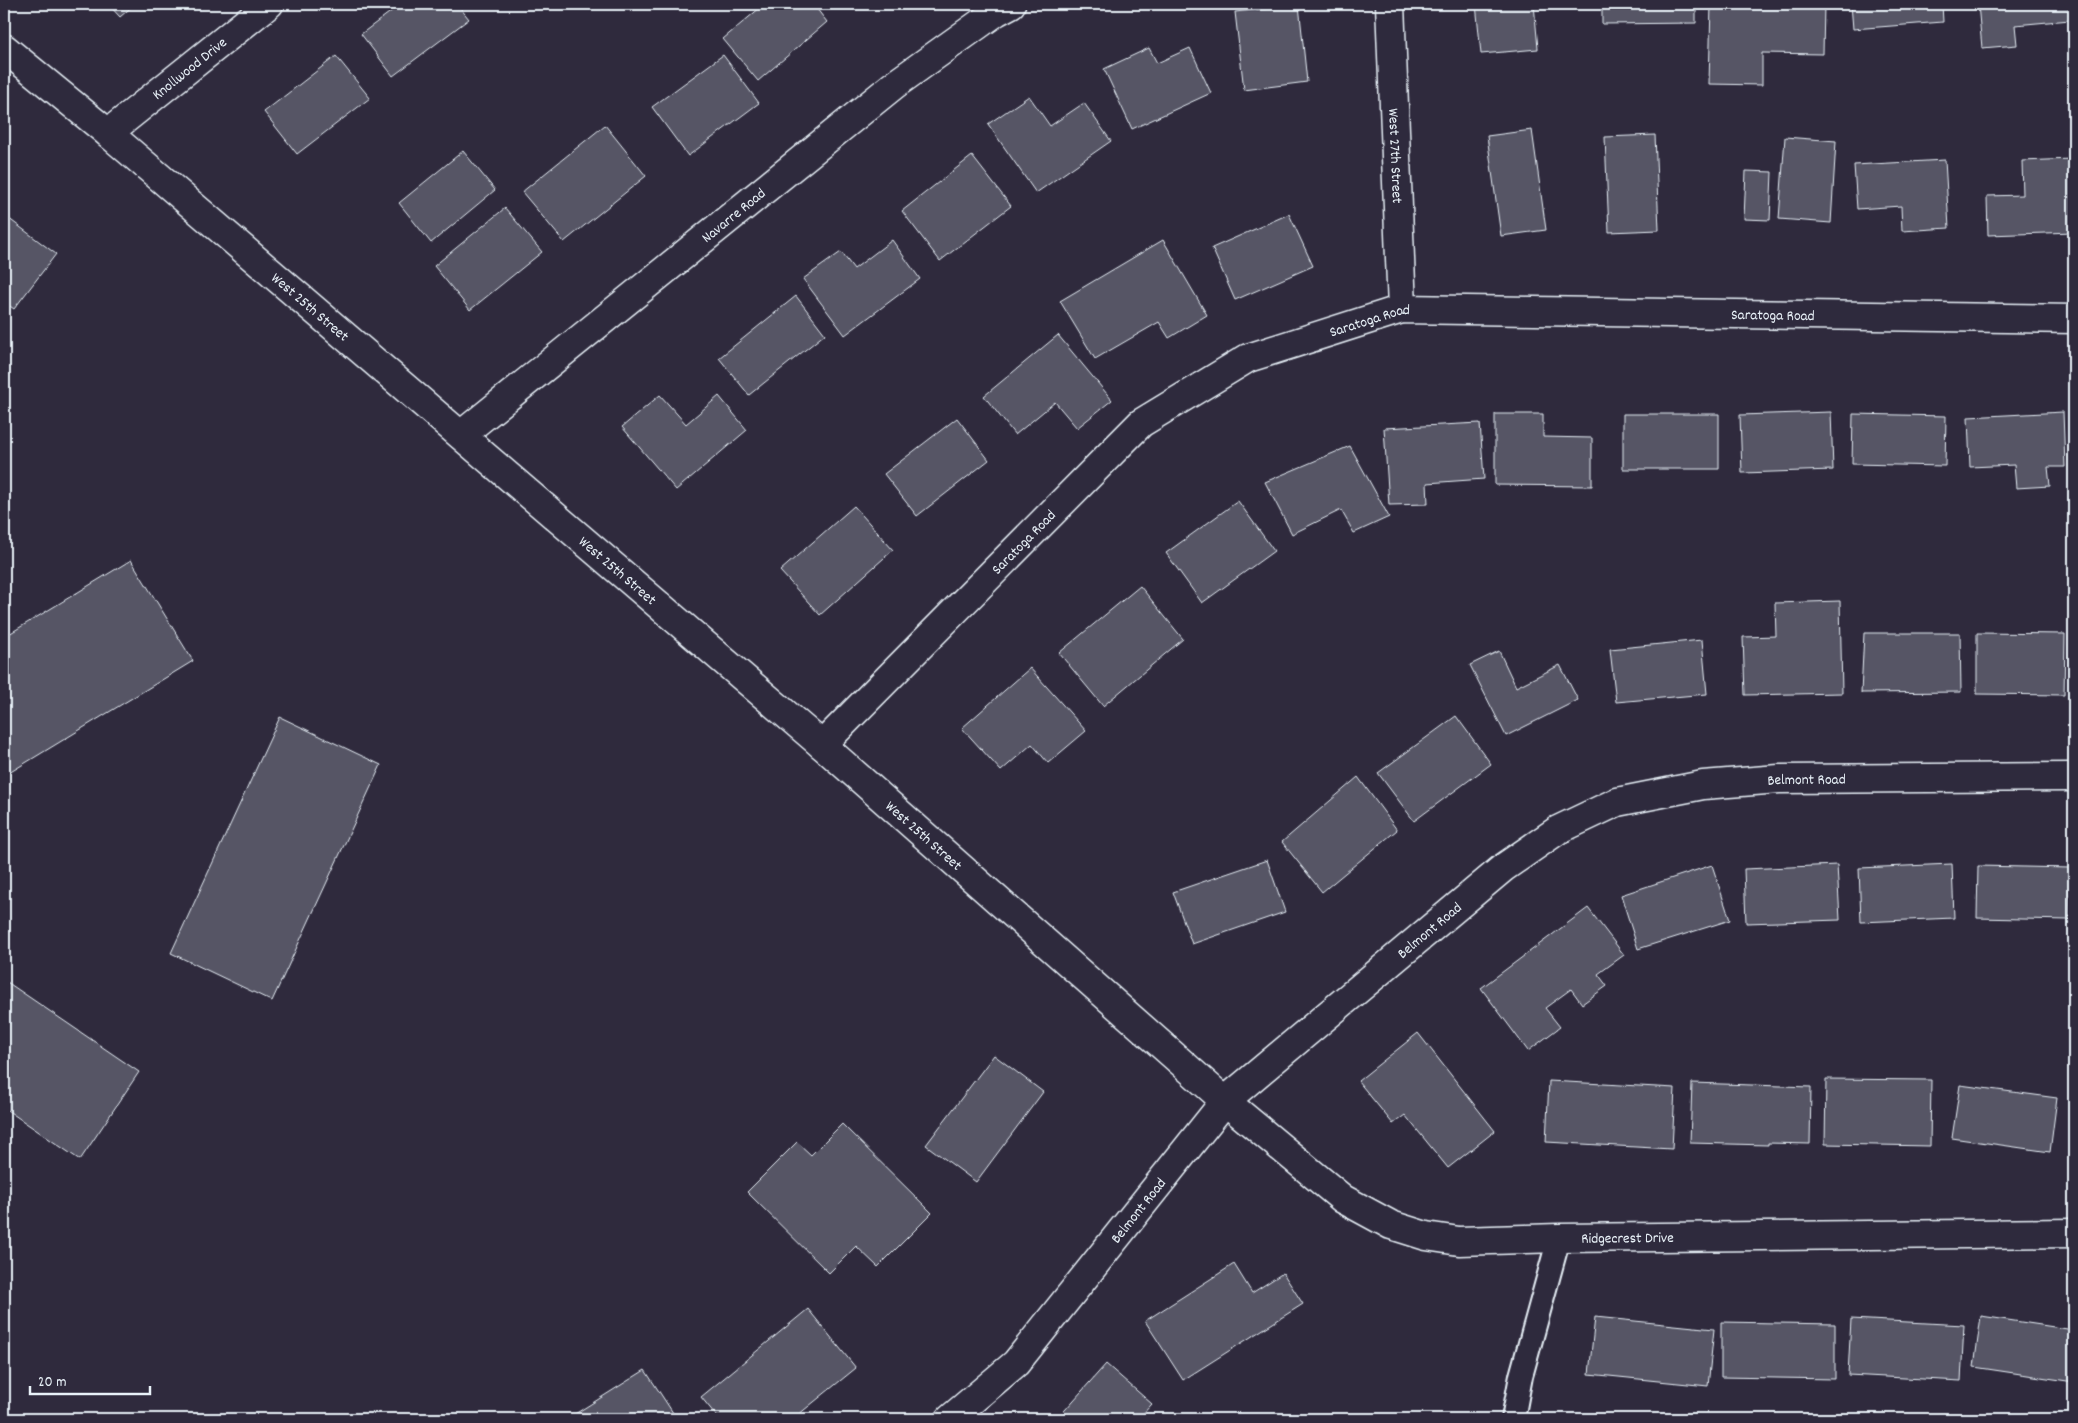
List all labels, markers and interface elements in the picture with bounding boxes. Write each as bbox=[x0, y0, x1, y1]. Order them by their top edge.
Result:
street label: Knollwood Drive bbox=[148, 33, 233, 106]
street label: West 27th Street bbox=[1381, 108, 1407, 204]
street label: Navarre Road bbox=[698, 184, 771, 249]
street label: West 25th Street bbox=[265, 268, 353, 348]
street label: Saratoga Road bbox=[1327, 300, 1410, 344]
street label: Saratoga Road bbox=[1731, 305, 1815, 328]
street label: Saratoga Road bbox=[987, 506, 1062, 581]
street label: West 25th Street bbox=[573, 532, 661, 612]
street label: Belmont Road bbox=[1767, 770, 1846, 793]
street label: West 25th Street bbox=[879, 797, 967, 877]
street label: Belmont Road bbox=[1393, 898, 1467, 965]
street label: Belmont Road bbox=[1106, 1174, 1172, 1249]
street label: Ridgecrest Drive bbox=[1581, 1228, 1674, 1251]
scale bar bbox=[30, 1363, 150, 1395]
text: 20 m bbox=[38, 1372, 66, 1394]

